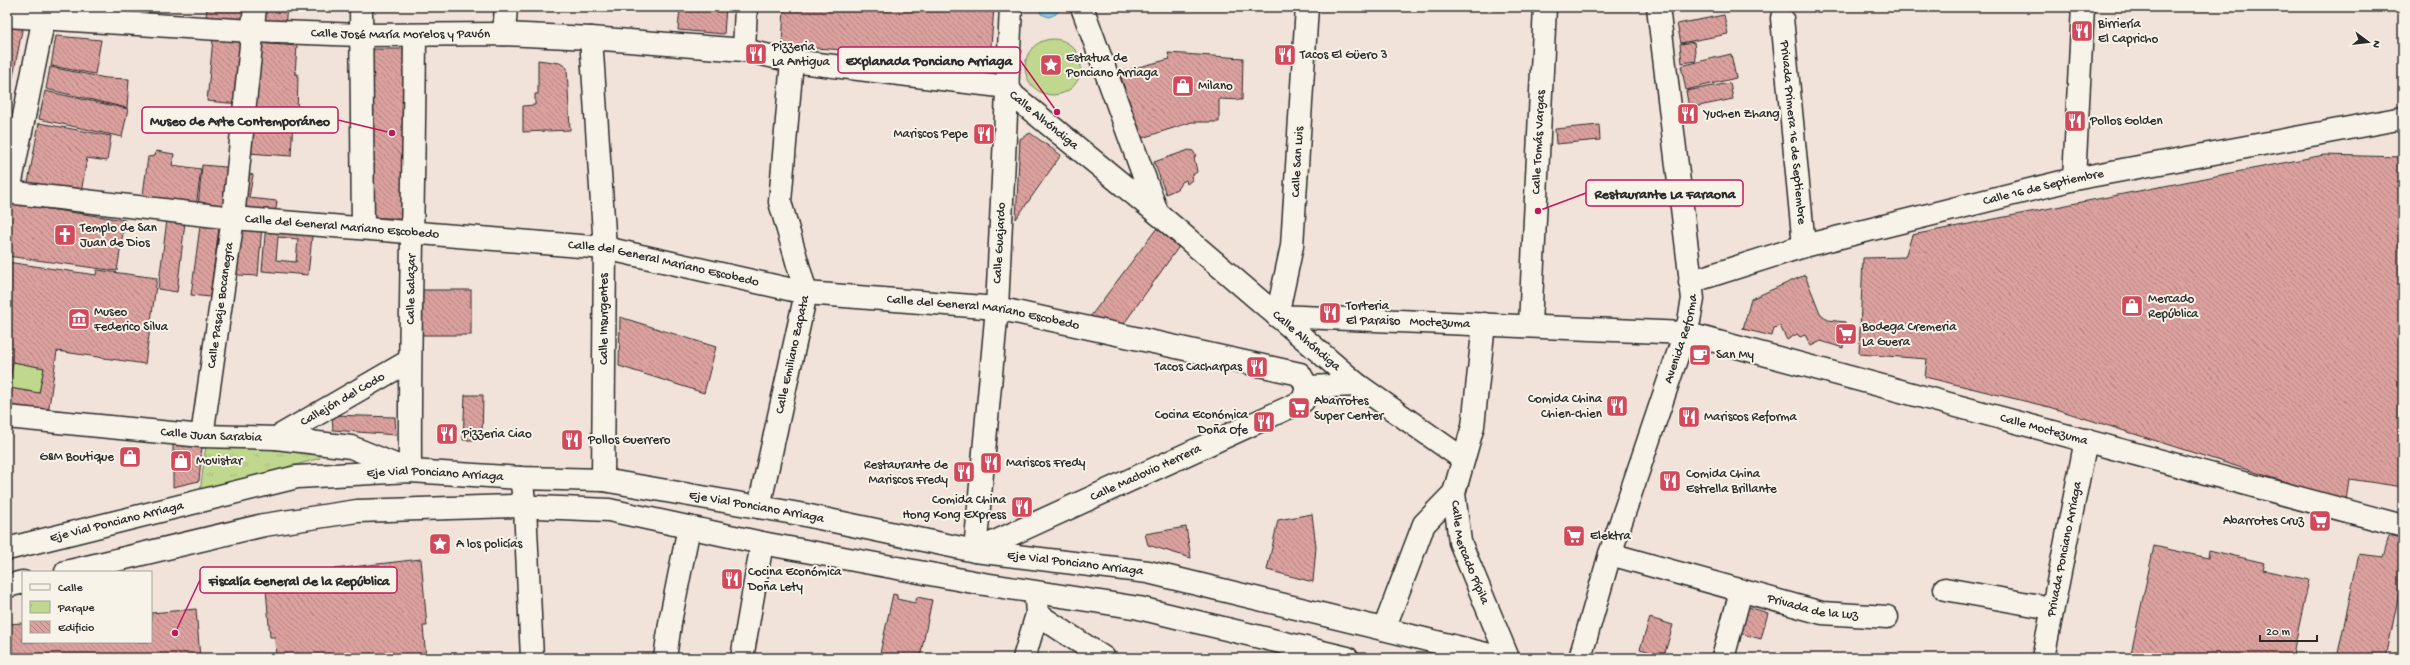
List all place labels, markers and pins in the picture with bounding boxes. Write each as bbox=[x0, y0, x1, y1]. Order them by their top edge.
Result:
place label: Birriería El Capricho bbox=[2097, 17, 2159, 47]
restaurant icon: Birriería El Capricho bbox=[2069, 18, 2095, 44]
place label: Pizzeria La Antigua bbox=[771, 40, 831, 70]
restaurant icon: Pizzeria La Antigua bbox=[743, 41, 769, 67]
restaurant icon: Tacos El Güero 3 bbox=[1272, 42, 1298, 68]
callout: Explanada Ponciano Arriaga bbox=[838, 47, 1020, 73]
place label: Tacos El Güero 3 bbox=[1299, 48, 1388, 63]
place label: Estatua de Ponciano Arriaga bbox=[1065, 51, 1159, 81]
place icon: Estatua de Ponciano Arriaga bbox=[1038, 52, 1064, 78]
shop icon: Milano bbox=[1170, 73, 1196, 99]
place label: Milano bbox=[1198, 79, 1233, 94]
restaurant icon: Yuchen Zhang bbox=[1675, 101, 1701, 127]
callout: Museo de Arte Contemporáneo bbox=[142, 107, 338, 133]
place label: Yuchen Zhang bbox=[1703, 107, 1780, 122]
restaurant icon: Pollos Golden bbox=[2062, 108, 2088, 134]
place label: Pollos Golden bbox=[2089, 114, 2163, 129]
restaurant icon: Mariscos Pepe bbox=[971, 121, 997, 147]
place label: Mariscos Pepe bbox=[894, 127, 968, 142]
callout: Restaurante La Faraona bbox=[1586, 180, 1743, 206]
place label: Templo de San Juan de Dios bbox=[79, 221, 158, 251]
church icon: Templo de San Juan de Dios bbox=[52, 222, 78, 248]
place label: Mercado República bbox=[2148, 292, 2199, 322]
shop icon: Mercado República bbox=[2119, 293, 2145, 319]
place label: Torteria El Paraiso bbox=[1345, 299, 1401, 329]
restaurant icon: Torteria El Paraiso bbox=[1317, 300, 1343, 326]
place label: Museo Federico Silva bbox=[93, 305, 169, 335]
museum icon: Museo Federico Silva bbox=[66, 306, 92, 332]
place label: Bodega Cremeria La Guera bbox=[1861, 320, 1957, 350]
supermarket icon: Bodega Cremeria La Guera bbox=[1833, 321, 1859, 347]
cafe icon: San My bbox=[1687, 342, 1713, 368]
place label: San My bbox=[1716, 348, 1755, 363]
restaurant icon: Tacos Cacharpas bbox=[1244, 354, 1270, 380]
place label: Tacos Cacharpas bbox=[1154, 360, 1243, 375]
place label: Comida China Chien-chien bbox=[1528, 392, 1603, 422]
restaurant icon: Comida China Chien-chien bbox=[1604, 393, 1630, 419]
place label: Abarrotes Super Center bbox=[1314, 394, 1385, 424]
supermarket icon: Abarrotes Super Center bbox=[1286, 395, 1312, 421]
restaurant icon: Mariscos Reforma bbox=[1676, 404, 1702, 430]
place label: Cocina Económica Doña Ofe bbox=[1155, 408, 1249, 438]
restaurant icon: Cocina Económica Doña Ofe bbox=[1251, 409, 1277, 435]
place label: Mariscos Reforma bbox=[1704, 410, 1798, 425]
restaurant icon: Pizzeria Ciao bbox=[434, 421, 460, 447]
place label: Pizzeria Ciao bbox=[461, 427, 532, 442]
restaurant icon: Pollos Guerrero bbox=[559, 427, 585, 453]
place label: Pollos Guerrero bbox=[587, 433, 671, 448]
shop icon: G&M Boutique bbox=[117, 444, 143, 470]
shop icon: Movistar bbox=[168, 448, 194, 474]
place label: G&M Boutique bbox=[40, 450, 114, 465]
restaurant icon: Mariscos Fredy bbox=[978, 450, 1004, 476]
place label: Movistar bbox=[196, 454, 244, 469]
place label: Mariscos Fredy bbox=[1006, 456, 1086, 471]
place label: Restaurante de Mariscos Fredy bbox=[864, 458, 949, 488]
restaurant icon: Restaurante de Mariscos Fredy bbox=[951, 459, 977, 485]
place label: Comida China Estrella Brillante bbox=[1686, 467, 1777, 497]
restaurant icon: Comida China Estrella Brillante bbox=[1657, 468, 1683, 494]
place label: Comida China Hong Kong Express bbox=[902, 493, 1007, 523]
restaurant icon: Comida China Hong Kong Express bbox=[1009, 494, 1035, 520]
supermarket icon: Abarrotes Cruz bbox=[2307, 508, 2333, 534]
place label: Abarrotes Cruz bbox=[2223, 514, 2305, 529]
supermarket icon: Elektra bbox=[1561, 523, 1587, 549]
place label: Elektra bbox=[1590, 529, 1631, 544]
place icon: A los policías bbox=[427, 531, 453, 557]
place label: A los policías bbox=[456, 537, 524, 552]
place label: Cocina Económica Doña Lety bbox=[747, 565, 842, 595]
restaurant icon: Cocina Económica Doña Lety bbox=[719, 566, 745, 592]
callout: Fiscalía General de la República bbox=[200, 567, 397, 593]

